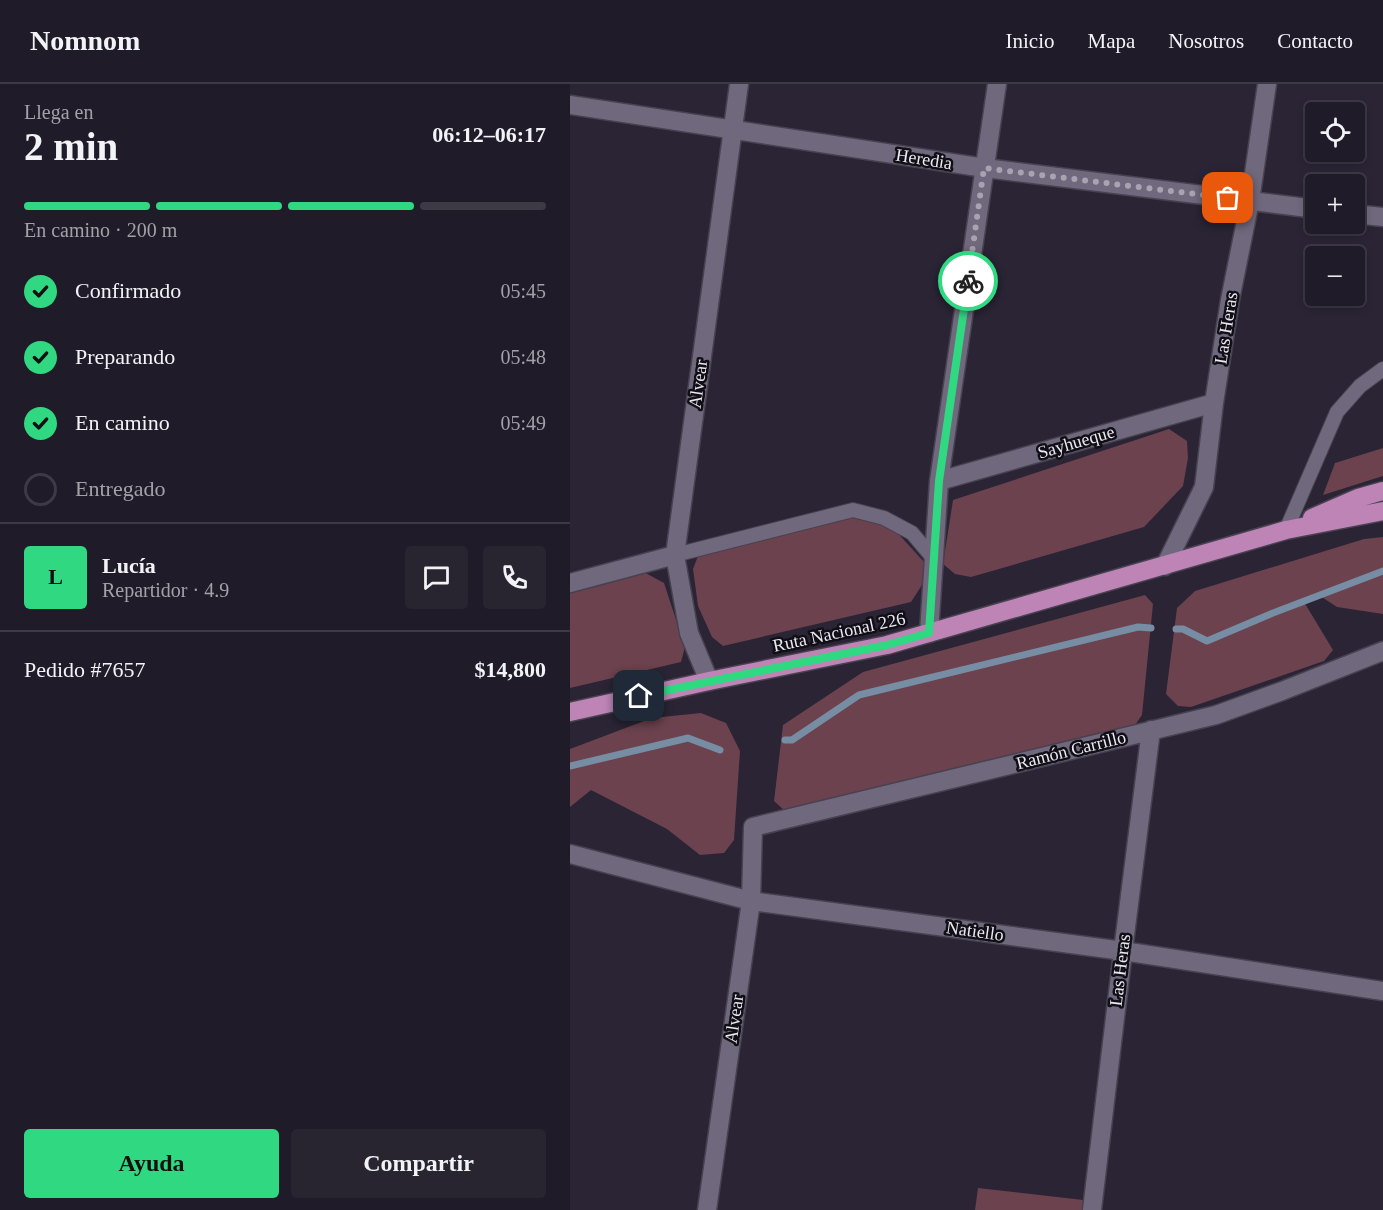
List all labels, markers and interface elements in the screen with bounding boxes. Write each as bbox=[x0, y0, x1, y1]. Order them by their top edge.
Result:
text: Nomnom bbox=[30, 25, 140, 56]
text: Inicio bbox=[1006, 29, 1055, 53]
text: Mapa bbox=[1088, 29, 1135, 53]
text: Nosotros bbox=[1168, 29, 1244, 53]
text: Contacto bbox=[1277, 29, 1353, 53]
text: Llega en bbox=[24, 101, 93, 123]
map controls bbox=[1305, 102, 1365, 306]
button: locate bbox=[1305, 102, 1365, 162]
text: 06:12–06:17 bbox=[432, 122, 546, 147]
text: 2 min bbox=[24, 125, 118, 168]
street label: Heredia bbox=[894, 145, 954, 173]
pin bbox=[1202, 172, 1253, 223]
button: + bbox=[1305, 174, 1365, 234]
icon: bag bbox=[1211, 181, 1244, 214]
text: En camino · 200 m bbox=[24, 219, 177, 241]
button: − bbox=[1305, 246, 1365, 306]
courier bbox=[938, 251, 998, 311]
icon: bike bbox=[952, 265, 985, 298]
icon: check bbox=[24, 275, 57, 308]
text: Confirmado bbox=[75, 278, 181, 303]
text: 05:45 bbox=[500, 280, 546, 302]
street label: Las Heras bbox=[1210, 291, 1242, 365]
icon: check bbox=[24, 341, 57, 374]
text: Preparando bbox=[75, 344, 175, 369]
text: 05:48 bbox=[500, 346, 546, 368]
street label: Alvear bbox=[685, 358, 711, 410]
icon: check bbox=[24, 407, 57, 440]
text: En camino bbox=[75, 410, 170, 435]
text: 05:49 bbox=[500, 412, 546, 434]
street label: Sayhueque bbox=[1035, 422, 1117, 462]
text: Entregado bbox=[75, 476, 165, 501]
button: chat bbox=[405, 546, 468, 609]
button: phone bbox=[483, 546, 546, 609]
text: Lucía bbox=[102, 553, 156, 578]
text: L bbox=[48, 564, 63, 589]
text: Repartidor · 4.9 bbox=[102, 579, 229, 601]
street label: Ruta Nacional 226 bbox=[771, 608, 907, 656]
text: Pedido #7657 bbox=[24, 657, 146, 682]
text: $14,800 bbox=[475, 657, 546, 682]
pin bbox=[613, 670, 664, 721]
icon: home bbox=[622, 679, 655, 712]
street label: Ramón Carrillo bbox=[1014, 727, 1128, 773]
street label: Natiello bbox=[945, 917, 1005, 945]
street label: Las Heras bbox=[1106, 933, 1134, 1007]
street label: Alvear bbox=[721, 993, 747, 1045]
button: Ayuda bbox=[24, 1129, 279, 1198]
button: Compartir bbox=[291, 1129, 546, 1198]

